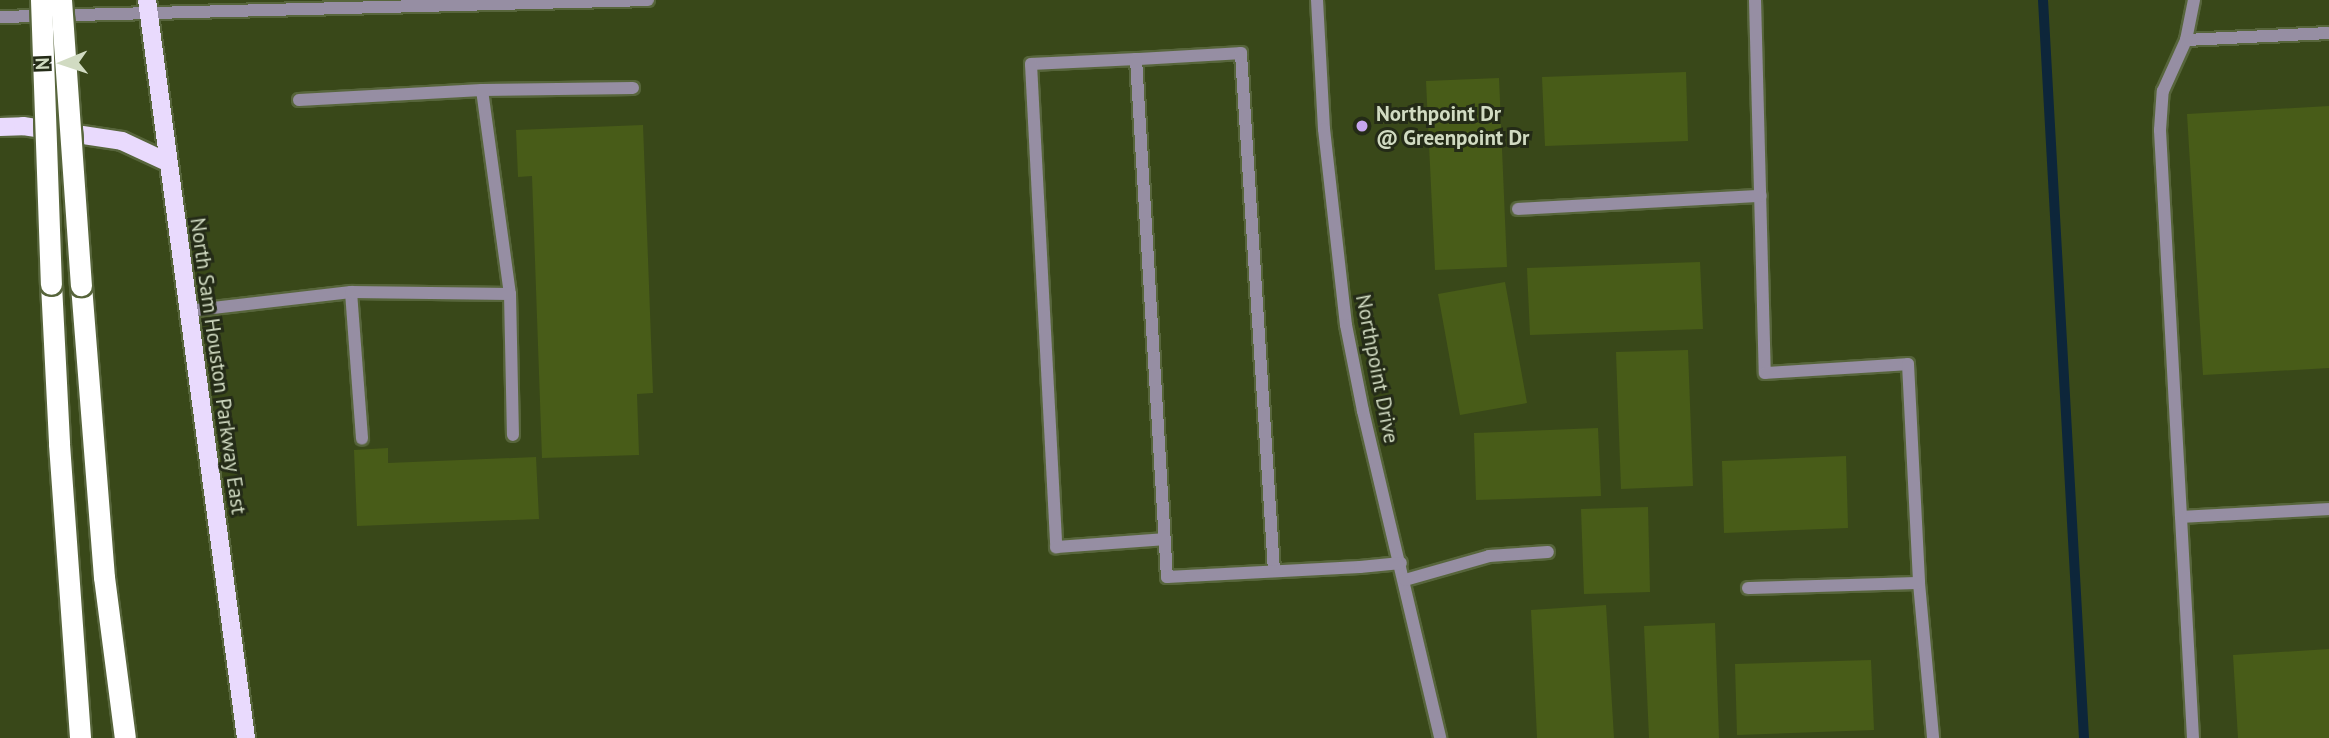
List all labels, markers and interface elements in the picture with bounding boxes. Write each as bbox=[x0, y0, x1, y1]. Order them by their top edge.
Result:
north arrow bbox=[28, 28, 98, 98]
text: N bbox=[30, 57, 54, 70]
place label: Northpoint Dr @ Greenpoint Dr bbox=[1376, 101, 1530, 151]
marker: Northpoint Dr @ Greenpoint Dr bbox=[1354, 118, 1370, 134]
street label: North Sam Houston Parkway East bbox=[185, 216, 251, 516]
street label: Northpoint Drive bbox=[1350, 292, 1404, 446]

